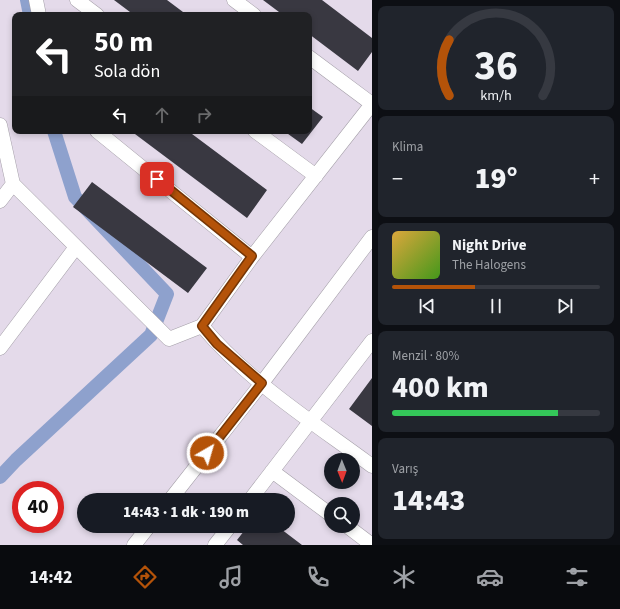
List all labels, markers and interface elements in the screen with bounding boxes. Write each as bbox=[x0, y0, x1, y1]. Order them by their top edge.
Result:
text: 50 m bbox=[94, 22, 153, 62]
icon: left bbox=[28, 28, 80, 80]
text: 36 bbox=[474, 36, 518, 96]
text: Sola dön bbox=[94, 59, 160, 84]
text: km/h bbox=[480, 85, 512, 106]
icon: left bbox=[109, 104, 131, 126]
icon: ahead bbox=[151, 104, 173, 126]
icon: right bbox=[193, 104, 215, 126]
text: Klima bbox=[392, 138, 423, 156]
text: 19° bbox=[474, 157, 518, 200]
pin bbox=[140, 162, 174, 196]
text: − bbox=[392, 163, 403, 195]
text: + bbox=[589, 163, 600, 195]
icon: arrive bbox=[146, 168, 168, 190]
text: Night Drive bbox=[452, 235, 527, 256]
text: The Halogens bbox=[452, 256, 526, 274]
icon: previous bbox=[416, 295, 438, 317]
icon: pause bbox=[485, 295, 507, 317]
icon: next bbox=[554, 295, 576, 317]
text: Menzil · 80% bbox=[392, 347, 459, 365]
text: 400 km bbox=[392, 366, 489, 409]
position arrow bbox=[186, 432, 228, 474]
north arrow bbox=[324, 453, 360, 489]
map controls bbox=[324, 453, 360, 533]
text: Varış bbox=[392, 460, 418, 478]
text: 14:43 bbox=[392, 479, 465, 522]
speed limit sign: 40 bbox=[12, 481, 64, 533]
button: search bbox=[324, 497, 360, 533]
text: 14:43 · 1 dk · 190 m bbox=[123, 502, 249, 523]
icon: directions bbox=[131, 563, 159, 591]
icon: music bbox=[217, 563, 245, 591]
icon: phone bbox=[304, 563, 332, 591]
icon: climate bbox=[390, 563, 418, 591]
icon: car bbox=[476, 563, 504, 591]
icon: filters bbox=[563, 563, 591, 591]
text: 14:42 bbox=[29, 565, 73, 590]

